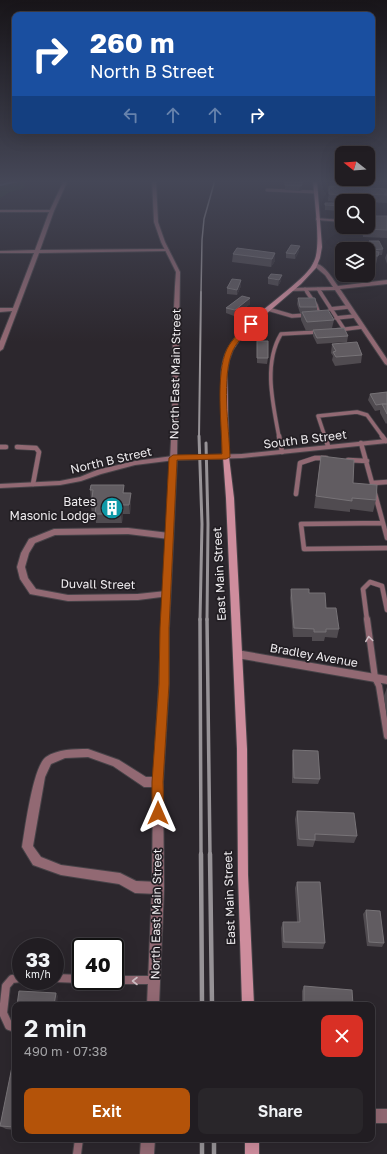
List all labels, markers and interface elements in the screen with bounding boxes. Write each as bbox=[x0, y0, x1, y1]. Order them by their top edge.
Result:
text: 260 m bbox=[90, 26, 175, 59]
icon: right bbox=[24, 28, 76, 80]
text: North B Street bbox=[90, 60, 214, 82]
icon: left bbox=[120, 104, 142, 126]
icon: ahead bbox=[162, 104, 184, 126]
icon: ahead bbox=[204, 104, 226, 126]
icon: right bbox=[246, 104, 268, 126]
north arrow bbox=[335, 146, 375, 186]
map controls bbox=[335, 146, 375, 282]
button: search bbox=[335, 194, 375, 234]
button: layers bbox=[335, 242, 375, 282]
pin bbox=[234, 307, 268, 341]
street label: North East Main Street bbox=[166, 308, 184, 440]
icon: arrive bbox=[240, 313, 262, 335]
street label: South B Street bbox=[262, 426, 348, 452]
street label: North B Street bbox=[69, 443, 153, 477]
place label: Bates Masonic Lodge bbox=[10, 494, 96, 523]
building icon: Bates Masonic Lodge bbox=[99, 495, 125, 521]
street label: East Main Street bbox=[209, 526, 229, 622]
street label: Duvall Street bbox=[60, 576, 136, 592]
one-way arrow bbox=[365, 636, 374, 642]
street label: Bradley Avenue bbox=[269, 640, 359, 670]
position arrow bbox=[137, 792, 179, 834]
street label: North East Main Street bbox=[147, 848, 165, 980]
street label: East Main Street bbox=[220, 850, 238, 945]
speed limit sign: 40 bbox=[72, 938, 124, 990]
text: 33 bbox=[26, 947, 50, 971]
text: km/h bbox=[25, 968, 51, 980]
one-way arrow bbox=[132, 977, 138, 985]
text: 2 min bbox=[24, 1013, 86, 1042]
button: close bbox=[321, 1015, 363, 1057]
text: 490 m · 07:38 bbox=[24, 1043, 107, 1059]
button: Exit bbox=[24, 1088, 190, 1134]
button: Share bbox=[198, 1088, 363, 1134]

